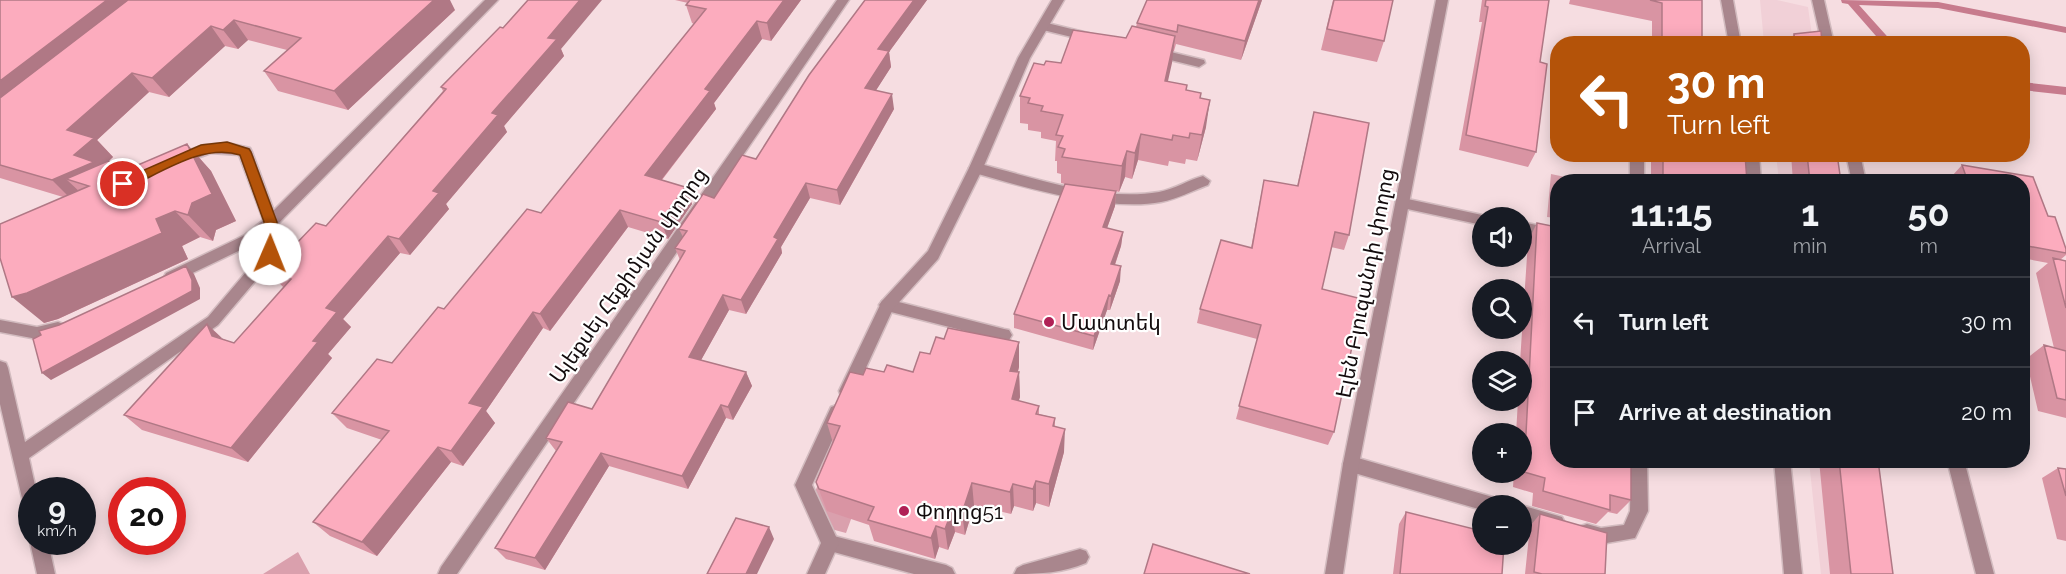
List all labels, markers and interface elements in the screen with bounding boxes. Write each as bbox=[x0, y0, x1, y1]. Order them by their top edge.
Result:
text: 30 m bbox=[1667, 59, 1765, 108]
icon: left bbox=[1568, 60, 1646, 138]
text: Turn left bbox=[1667, 109, 1770, 140]
pin bbox=[97, 158, 148, 209]
street label: Ալեքսեյ Հեքիմյան փողոց bbox=[544, 162, 712, 388]
street label: Էլեն Բյուզանդի փողոց bbox=[1330, 166, 1400, 400]
icon: arrive bbox=[106, 167, 139, 200]
text: 11:15 bbox=[1630, 192, 1713, 234]
text: 1 bbox=[1801, 192, 1819, 234]
text: 50 bbox=[1908, 192, 1950, 234]
map controls bbox=[1472, 207, 1532, 555]
button: sound bbox=[1472, 207, 1532, 267]
position arrow bbox=[238, 222, 302, 286]
text: Arrival bbox=[1642, 234, 1701, 258]
text: min bbox=[1793, 234, 1827, 258]
text: m bbox=[1919, 234, 1938, 258]
button: search bbox=[1472, 279, 1532, 339]
icon: left bbox=[1568, 306, 1601, 339]
text: Turn left bbox=[1619, 309, 1709, 335]
text: 30 m bbox=[1961, 309, 2012, 335]
place label: Մատտեկ bbox=[1061, 310, 1161, 335]
marker: Մատտեկ bbox=[1042, 315, 1056, 329]
button: layers bbox=[1472, 351, 1532, 411]
icon: arrive bbox=[1568, 396, 1601, 429]
text: Arrive at destination bbox=[1619, 399, 1832, 425]
text: 20 m bbox=[1961, 399, 2012, 425]
button: + bbox=[1472, 423, 1532, 483]
speed limit sign: 20 bbox=[108, 477, 186, 555]
text: 9 bbox=[48, 491, 66, 526]
button: − bbox=[1472, 495, 1532, 555]
place label: Փողոց51 bbox=[916, 499, 1003, 524]
marker: Փողոց51 bbox=[897, 504, 911, 518]
text: km/h bbox=[37, 522, 77, 540]

